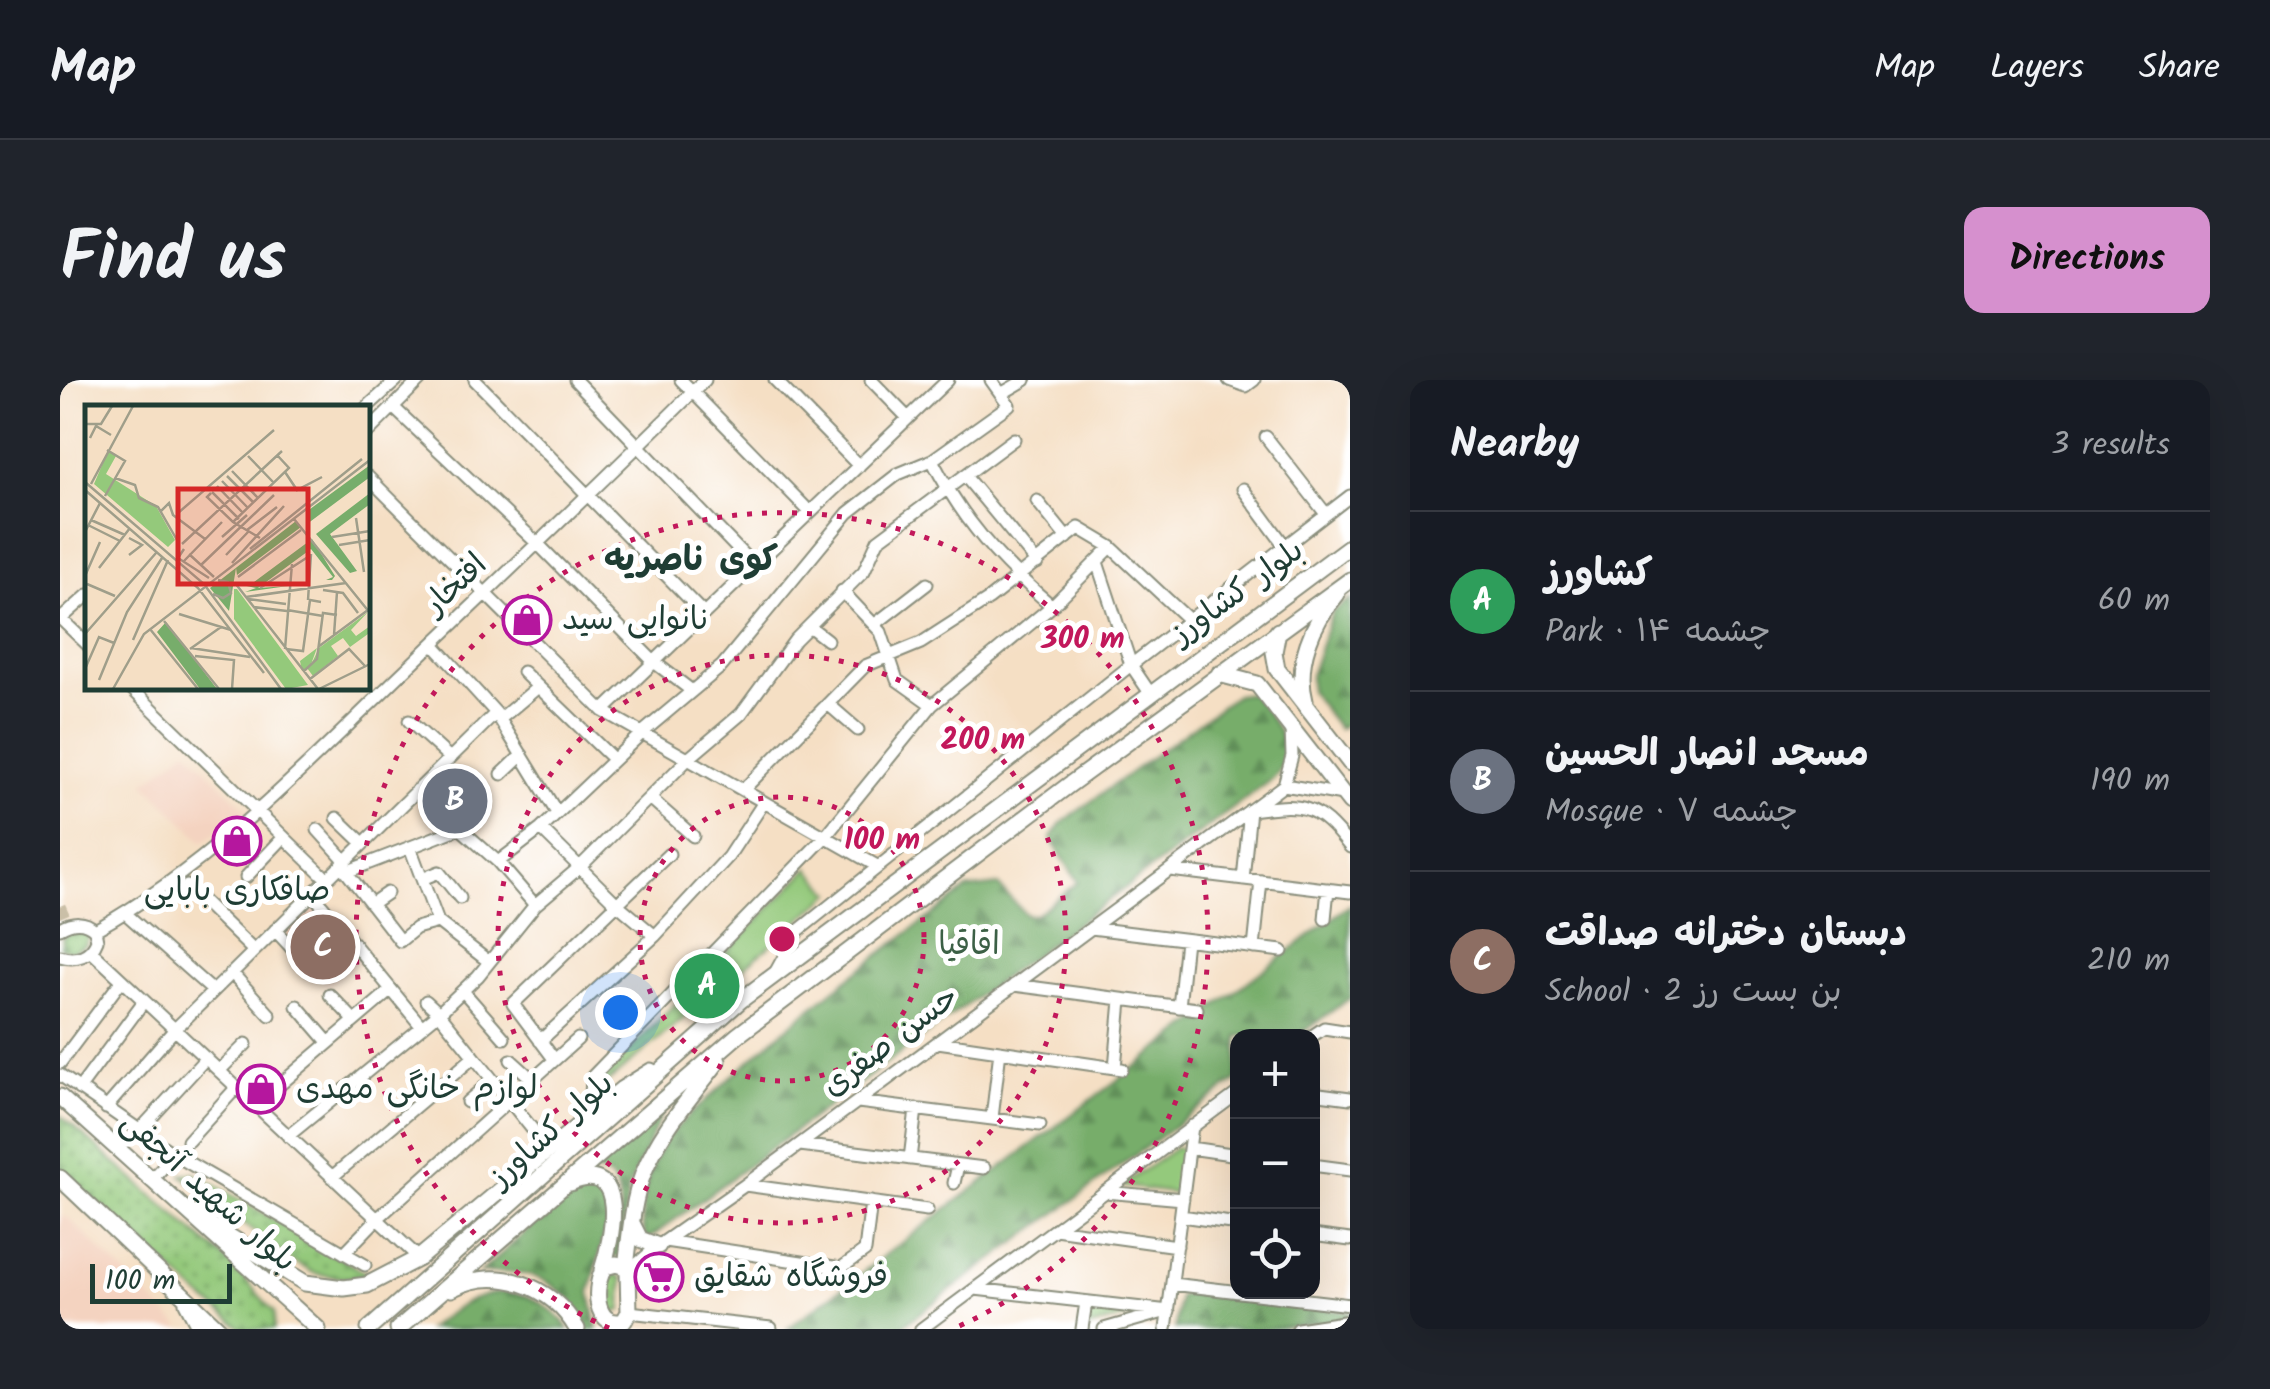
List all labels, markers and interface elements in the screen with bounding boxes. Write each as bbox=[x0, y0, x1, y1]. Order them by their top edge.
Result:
text: Map bbox=[50, 31, 137, 107]
text: Map bbox=[1874, 41, 1935, 97]
text: Layers bbox=[1990, 41, 2084, 97]
text: Share bbox=[2139, 41, 2220, 97]
text: Find us bbox=[60, 205, 286, 316]
button: Directions bbox=[1964, 207, 2210, 313]
inset map bbox=[85, 405, 370, 690]
text: Nearby bbox=[1450, 412, 1579, 479]
text: 3 results bbox=[2051, 420, 2170, 471]
street label: بلوار کشاورز bbox=[1158, 527, 1316, 661]
district label: کوی ناصریه bbox=[604, 533, 779, 589]
street label: افتخار bbox=[410, 542, 500, 630]
text: کشاورز bbox=[1545, 545, 1653, 605]
text: A bbox=[1472, 576, 1493, 627]
text: 60 m bbox=[2098, 576, 2170, 627]
shop icon: نانوایی‌ سید bbox=[501, 594, 553, 646]
place label: نانوایی‌ سید bbox=[562, 595, 710, 646]
text: Park · چشمه ۱۴ bbox=[1545, 607, 1771, 658]
text: 300 m bbox=[1040, 616, 1125, 664]
text: 200 m bbox=[941, 717, 1025, 765]
text: مسجد انصار الحسین bbox=[1545, 725, 1869, 785]
text: B bbox=[1473, 756, 1492, 807]
text: 190 m bbox=[2090, 756, 2170, 807]
pin: B bbox=[422, 764, 488, 838]
text: Mosque · چشمه ۷ bbox=[1545, 787, 1798, 838]
shop icon: صافکاری بابایی bbox=[211, 815, 263, 867]
text: 100 m bbox=[844, 817, 920, 865]
place label: صافکاری بابایی bbox=[144, 866, 330, 917]
text: دبستان دخترانه صداقت bbox=[1545, 905, 1907, 965]
pin: C bbox=[290, 910, 356, 984]
park label: اقاقیا bbox=[938, 920, 1000, 971]
centre of rings bbox=[764, 921, 800, 957]
text: C bbox=[1473, 936, 1492, 987]
text: 210 m bbox=[2087, 936, 2170, 987]
pin: A bbox=[674, 948, 740, 1024]
text: School · بن بست رز 2 bbox=[1545, 967, 1842, 1018]
street label: حسن صفری bbox=[811, 973, 971, 1111]
your location bbox=[595, 987, 646, 1038]
map controls bbox=[1230, 1029, 1320, 1299]
button: + bbox=[1230, 1029, 1320, 1119]
street label: بلوار کشاورز bbox=[475, 1060, 627, 1204]
shop icon: لوازم خانگی مهدی bbox=[235, 1063, 287, 1115]
place label: لوازم خانگی مهدی bbox=[296, 1064, 538, 1115]
street label: بلوار شهید آنجفی bbox=[108, 1098, 308, 1286]
button: − bbox=[1230, 1119, 1320, 1209]
button: locate bbox=[1230, 1209, 1320, 1299]
supermarket icon: فروشگاه شقایق bbox=[633, 1251, 685, 1303]
place label: فروشگاه شقایق bbox=[694, 1252, 888, 1303]
scale bar bbox=[90, 1259, 232, 1304]
text: 100 m bbox=[105, 1259, 175, 1304]

